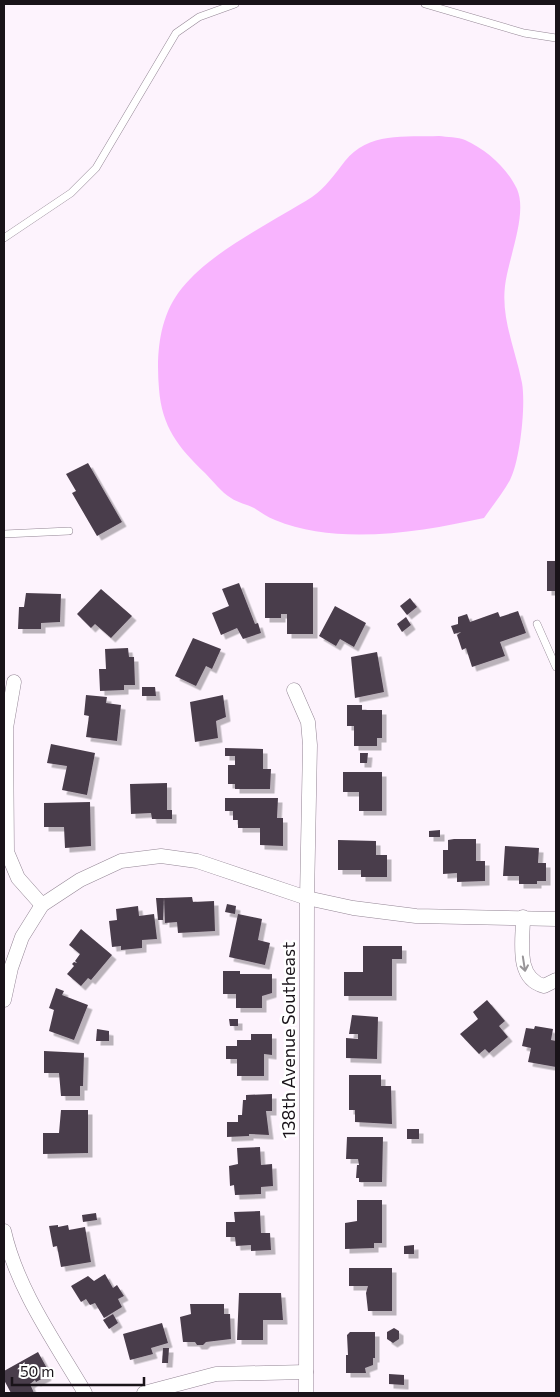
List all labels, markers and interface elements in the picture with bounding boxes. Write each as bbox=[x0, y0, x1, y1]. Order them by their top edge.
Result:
street label: 138th Avenue Southeast bbox=[277, 942, 299, 1138]
one-way arrow bbox=[520, 956, 530, 972]
scale bar bbox=[12, 1354, 145, 1386]
text: 50 m bbox=[20, 1362, 54, 1380]

